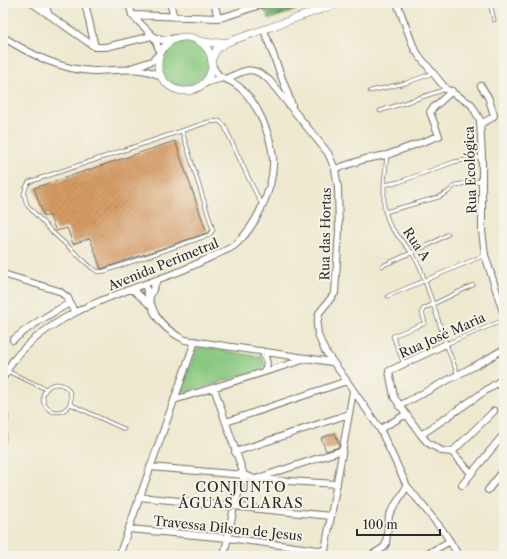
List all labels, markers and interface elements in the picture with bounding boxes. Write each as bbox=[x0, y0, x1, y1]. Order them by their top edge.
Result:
street label: Rua Ecológica bbox=[460, 126, 480, 214]
street label: Rua das Hortas bbox=[316, 187, 334, 281]
street label: Rua A bbox=[400, 224, 434, 264]
street label: Avenida Perimetral bbox=[104, 234, 221, 294]
street label: Rua José Maria bbox=[396, 309, 488, 361]
district label: CONJUNTO ÁGUAS CLARAS bbox=[177, 478, 304, 512]
scale bar bbox=[357, 511, 440, 537]
street label: Travessa Dilson de Jesus bbox=[153, 512, 304, 544]
text: 100 m bbox=[363, 517, 398, 532]

